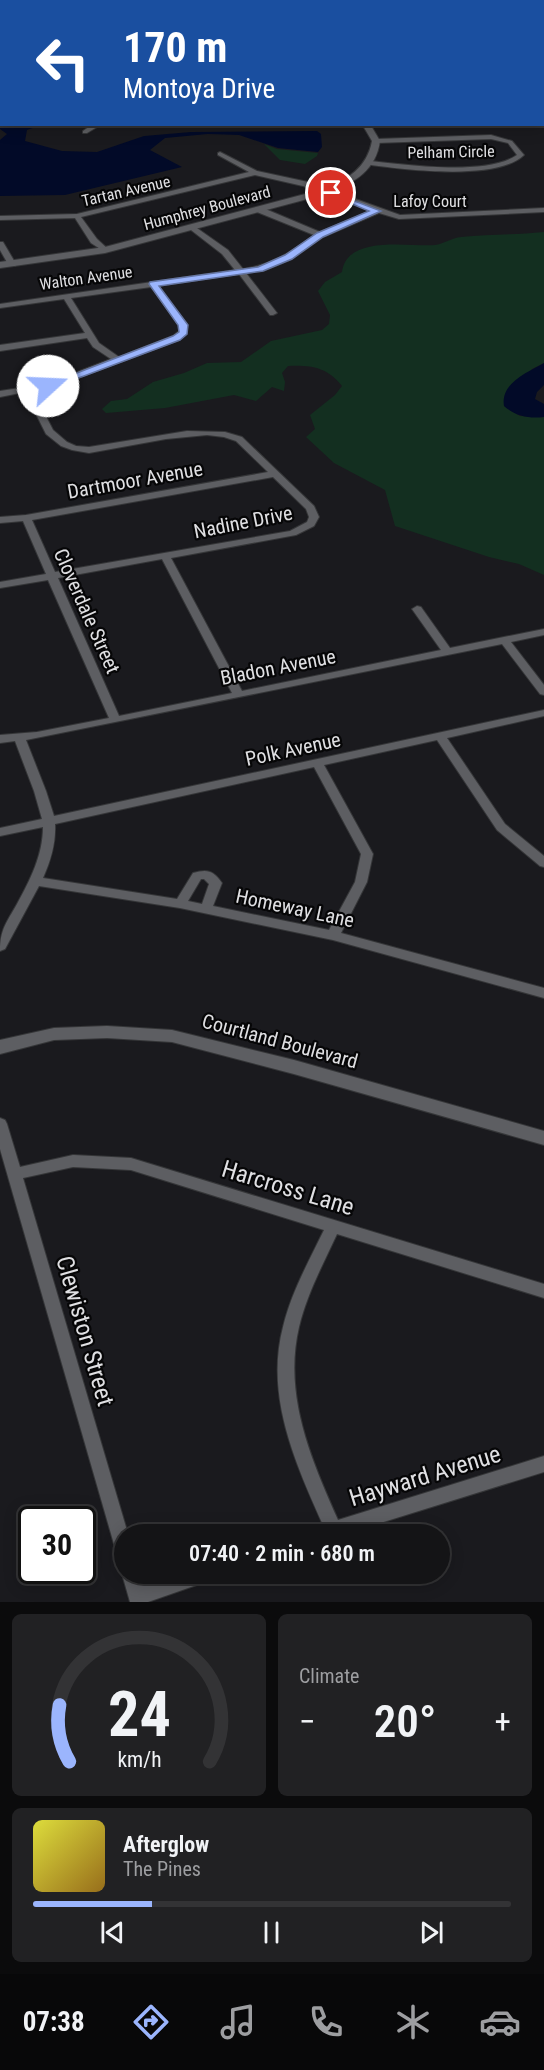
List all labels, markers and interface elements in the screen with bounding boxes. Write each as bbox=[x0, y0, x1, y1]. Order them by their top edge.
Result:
text: 170 m bbox=[123, 23, 228, 72]
icon: left bbox=[24, 24, 102, 102]
text: Montoya Drive bbox=[123, 73, 275, 105]
street label: Pelham Circle bbox=[407, 142, 495, 162]
pin bbox=[305, 167, 356, 218]
street label: Tartan Avenue bbox=[80, 172, 172, 210]
icon: arrive bbox=[314, 176, 347, 209]
street label: Humphrey Boulevard bbox=[142, 182, 272, 234]
street label: Lafoy Court bbox=[393, 192, 467, 211]
street label: Walton Avenue bbox=[38, 262, 134, 294]
position arrow bbox=[16, 354, 80, 418]
street label: Dartmoor Avenue bbox=[66, 456, 204, 504]
street label: Nadine Drive bbox=[192, 501, 294, 543]
street label: Cloverdale Street bbox=[49, 545, 125, 677]
street label: Bladon Avenue bbox=[218, 644, 338, 690]
street label: Polk Avenue bbox=[243, 727, 343, 771]
street label: Homeway Lane bbox=[234, 884, 356, 932]
street label: Courtland Boulevard bbox=[200, 1009, 360, 1073]
street label: Harcross Lane bbox=[218, 1155, 358, 1221]
street label: Clewiston Street bbox=[50, 1253, 120, 1409]
street label: Hayward Avenue bbox=[346, 1440, 504, 1512]
speed limit sign: 30 bbox=[18, 1506, 96, 1584]
text: 07:40 · 2 min · 680 m bbox=[189, 1541, 375, 1566]
text: Climate bbox=[299, 1664, 359, 1688]
text: 24 bbox=[107, 1678, 171, 1751]
text: 20° bbox=[374, 1695, 436, 1748]
text: − bbox=[299, 1702, 316, 1741]
text: + bbox=[495, 1702, 511, 1741]
text: km/h bbox=[117, 1747, 161, 1772]
text: Afterglow bbox=[123, 1832, 209, 1857]
text: The Pines bbox=[123, 1857, 201, 1881]
icon: previous bbox=[96, 1916, 129, 1949]
icon: pause bbox=[255, 1916, 288, 1949]
icon: next bbox=[415, 1916, 448, 1949]
icon: directions bbox=[130, 2001, 172, 2043]
icon: music bbox=[217, 2001, 259, 2043]
icon: phone bbox=[305, 2001, 347, 2043]
icon: climate bbox=[392, 2001, 434, 2043]
icon: car bbox=[479, 2001, 521, 2043]
text: 07:38 bbox=[23, 2006, 85, 2038]

